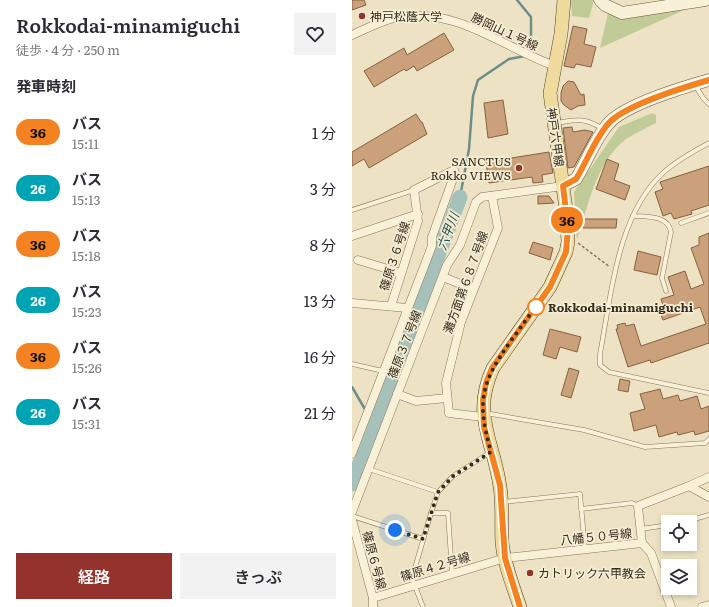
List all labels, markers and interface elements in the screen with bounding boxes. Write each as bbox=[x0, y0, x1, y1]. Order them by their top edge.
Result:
place label: 神戸松蔭大学 bbox=[370, 7, 442, 25]
street label: 勝岡山１号線 bbox=[469, 8, 541, 54]
text: Rokkodai-minamiguchi bbox=[16, 11, 240, 39]
marker: 神戸松蔭大学 bbox=[357, 11, 367, 21]
button: heart bbox=[294, 13, 336, 55]
text: 徒歩 · 4 分 · 250 m bbox=[16, 40, 120, 59]
text: 発車時刻 bbox=[16, 74, 76, 97]
street label: 神戸六甲線 bbox=[543, 106, 569, 168]
text: バス bbox=[72, 111, 102, 134]
text: 1 分 bbox=[312, 121, 336, 144]
text: 36 bbox=[30, 122, 46, 142]
text: 15:11 bbox=[72, 134, 99, 153]
place label: SANCTUS Rokko VIEWS bbox=[430, 152, 511, 184]
marker: SANCTUS Rokko VIEWS bbox=[514, 163, 524, 173]
text: バス bbox=[72, 167, 102, 190]
text: 3 分 bbox=[310, 177, 336, 200]
text: 26 bbox=[30, 178, 46, 198]
text: 15:13 bbox=[72, 190, 101, 209]
line badge: 36 bbox=[549, 207, 585, 233]
water label: 六甲川 bbox=[431, 208, 464, 253]
text: 36 bbox=[559, 210, 575, 230]
street label: 篠原３６号線 bbox=[374, 219, 414, 293]
text: バス bbox=[72, 223, 102, 246]
street label: 灘方面第６８７号線 bbox=[438, 228, 492, 336]
text: 8 分 bbox=[310, 233, 336, 256]
text: 36 bbox=[30, 234, 46, 254]
text: 15:18 bbox=[72, 246, 101, 265]
text: バス bbox=[72, 279, 102, 302]
text: 13 分 bbox=[304, 289, 336, 312]
text: 26 bbox=[30, 290, 46, 310]
marker: Rokkodai-minamiguchi bbox=[527, 298, 545, 316]
place label: Rokkodai-minamiguchi bbox=[548, 298, 694, 316]
text: 15:23 bbox=[72, 302, 102, 321]
street label: 篠原３７号線 bbox=[383, 307, 425, 381]
text: バス bbox=[72, 335, 102, 358]
text: 16 分 bbox=[304, 345, 336, 368]
text: 36 bbox=[30, 346, 46, 366]
text: 15:26 bbox=[72, 358, 102, 377]
text: バス bbox=[72, 391, 102, 414]
text: 21 分 bbox=[304, 401, 336, 424]
text: 26 bbox=[30, 402, 46, 422]
text: 15:31 bbox=[72, 414, 100, 433]
map controls bbox=[661, 515, 697, 595]
button: locate bbox=[661, 515, 697, 551]
your location bbox=[385, 520, 405, 540]
street label: 八幡５０号線 bbox=[559, 523, 633, 549]
street label: 篠原６号線 bbox=[359, 529, 391, 591]
street label: 篠原４２号線 bbox=[398, 547, 472, 585]
button: 経路 bbox=[16, 553, 172, 599]
button: きっぷ bbox=[180, 553, 336, 599]
button: layers bbox=[661, 559, 697, 595]
place label: カトリック六甲教会 bbox=[538, 564, 646, 582]
marker: カトリック六甲教会 bbox=[525, 568, 535, 578]

